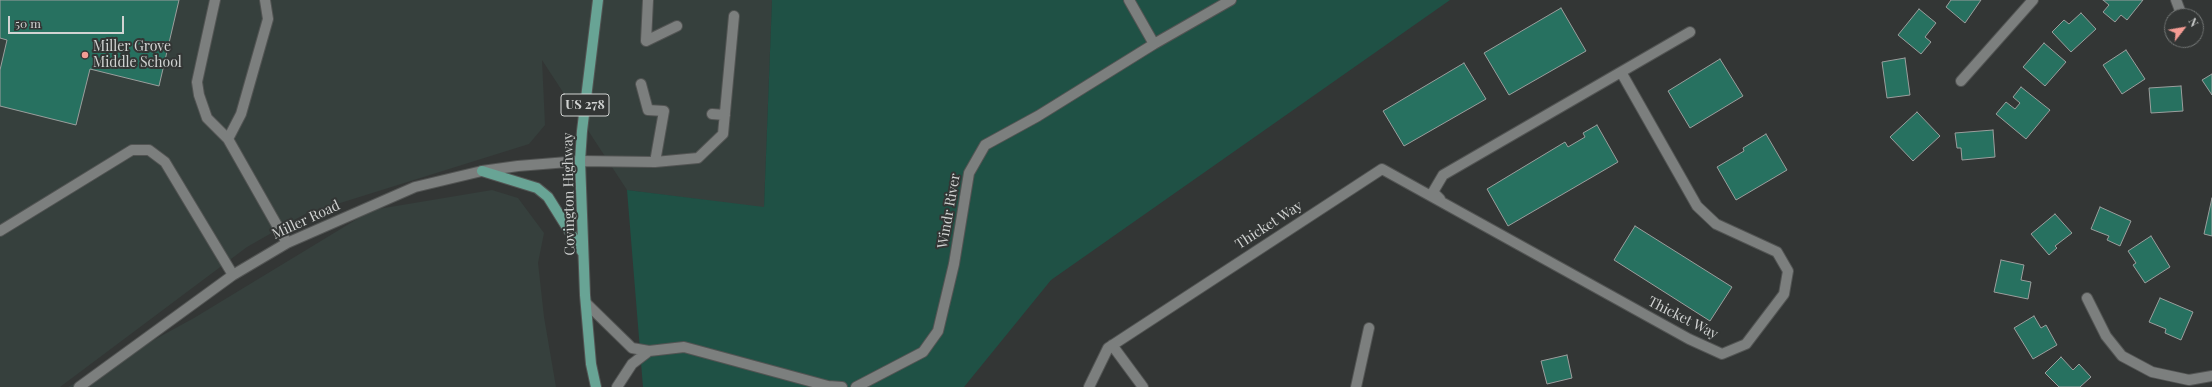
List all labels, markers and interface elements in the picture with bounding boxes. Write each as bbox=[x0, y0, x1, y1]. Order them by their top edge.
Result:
scale bar bbox=[10, 8, 126, 34]
north arrow bbox=[2164, 8, 2204, 48]
text: 50 m bbox=[15, 15, 41, 31]
text: N bbox=[2185, 15, 2202, 29]
place label: Miller Grove Middle School bbox=[93, 39, 182, 72]
marker: Miller Grove Middle School bbox=[80, 50, 90, 60]
road number: US 278 bbox=[561, 94, 609, 116]
street label: Covington Highway bbox=[560, 132, 578, 256]
street label: Windr River bbox=[934, 172, 964, 250]
street label: Miller Road bbox=[269, 197, 343, 243]
street label: Thicket Way bbox=[1232, 197, 1306, 253]
street label: Thicket Way bbox=[1645, 293, 1721, 343]

